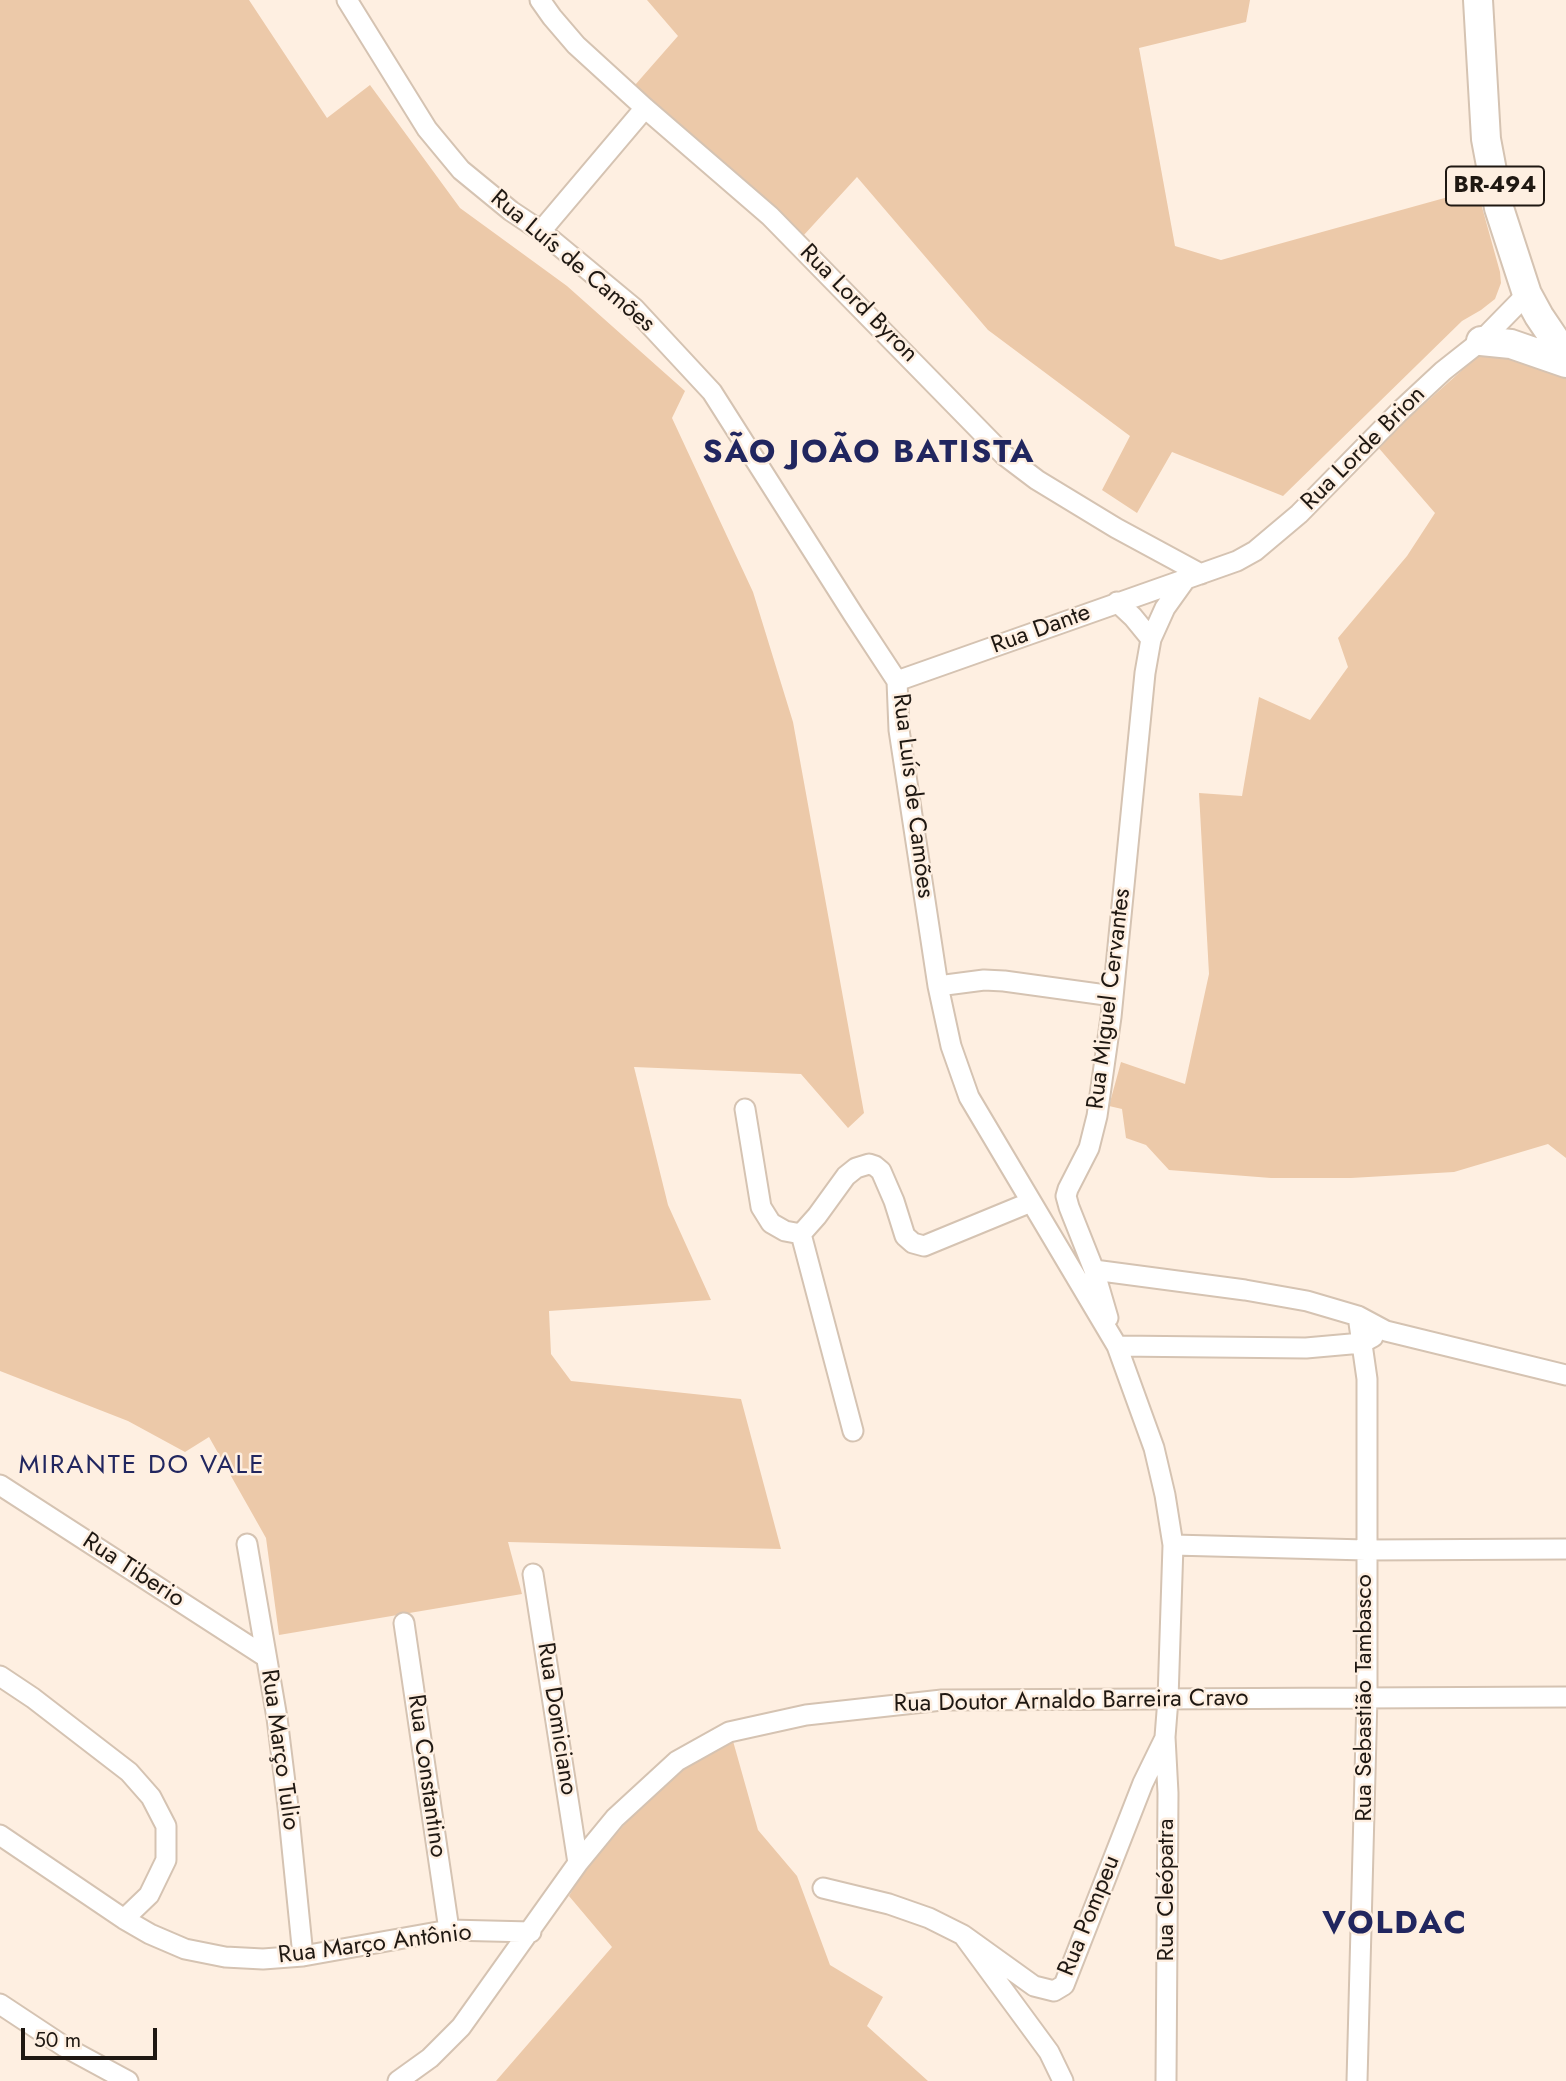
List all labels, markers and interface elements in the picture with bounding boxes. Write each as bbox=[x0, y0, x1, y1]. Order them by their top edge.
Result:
road number: BR-494 bbox=[1446, 167, 1544, 206]
street label: Rua Luís de Camões bbox=[484, 185, 660, 339]
street label: Rua Lord Byron bbox=[793, 239, 923, 369]
street label: Rua Lorde Brion bbox=[1296, 381, 1432, 517]
district label: SÃO JOÃO BATISTA bbox=[704, 435, 1034, 473]
street label: Rua Dante bbox=[988, 599, 1094, 661]
street label: Rua Luís de Camões bbox=[885, 692, 939, 900]
street label: Rua Miguel Cervantes bbox=[1082, 887, 1138, 1111]
district label: MIRANTE DO VALE bbox=[20, 1451, 264, 1483]
street label: Rua Tiberio bbox=[77, 1527, 189, 1615]
street label: Rua Sebastião Tambasco bbox=[1351, 1574, 1379, 1822]
street label: Rua Domiciano bbox=[530, 1641, 582, 1797]
street label: Rua Março Tulio bbox=[253, 1668, 305, 1832]
street label: Rua Doutor Arnaldo Barreira Cravo bbox=[893, 1685, 1249, 1719]
street label: Rua Constantino bbox=[400, 1693, 452, 1859]
street label: Rua Cleópatra bbox=[1153, 1819, 1181, 1961]
street label: Rua Pompeu bbox=[1053, 1851, 1127, 1981]
district label: VOLDAC bbox=[1323, 1906, 1467, 1944]
street label: Rua Março Antônio bbox=[277, 1919, 473, 1971]
scale bar bbox=[24, 2014, 161, 2058]
text: 50 m bbox=[34, 2025, 81, 2055]

